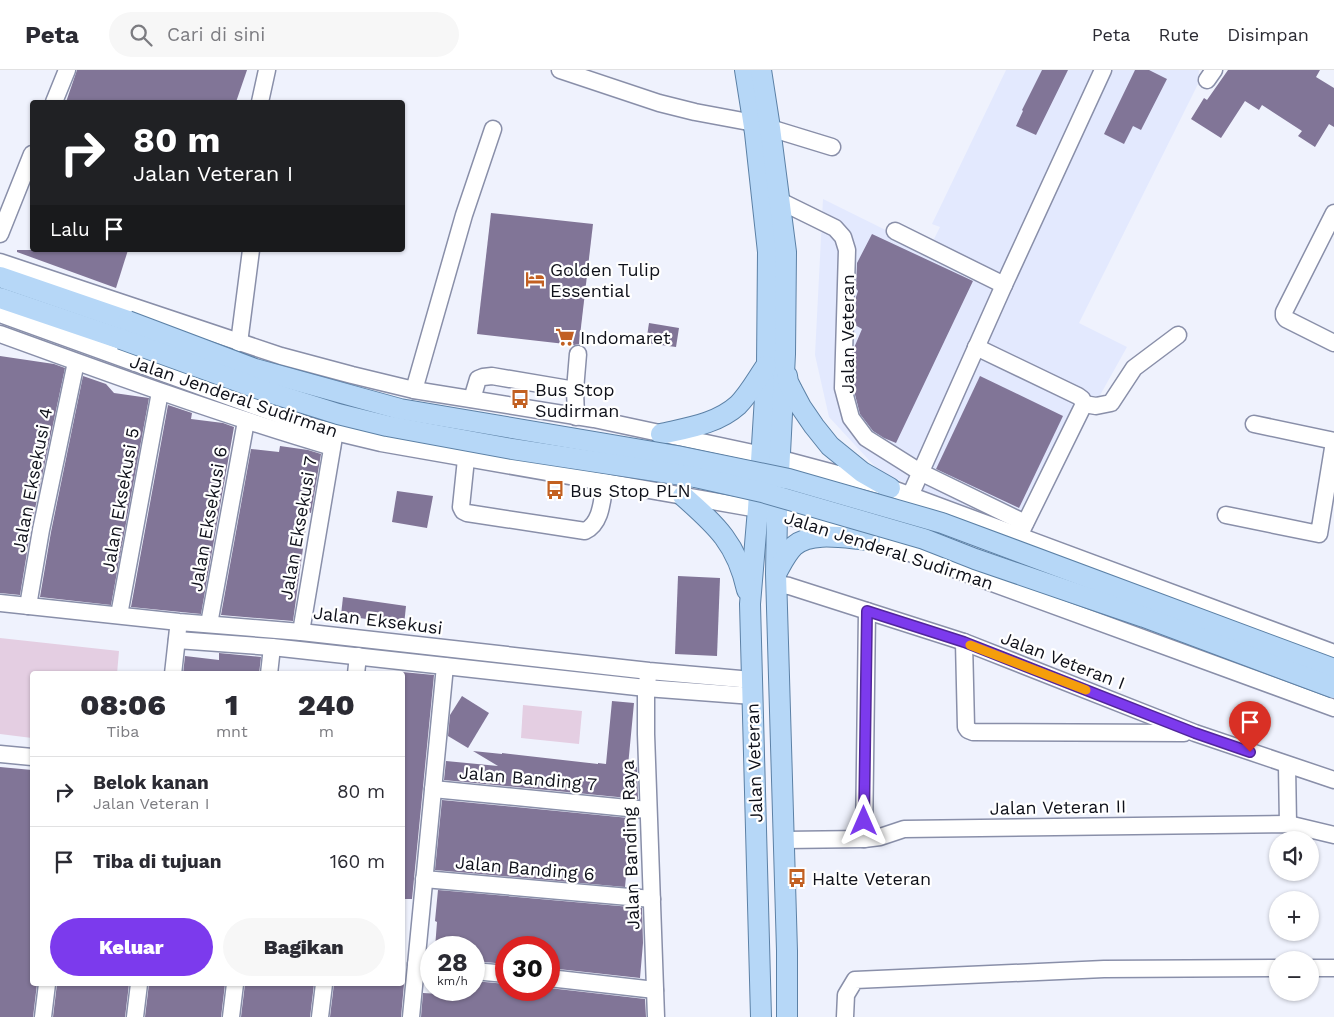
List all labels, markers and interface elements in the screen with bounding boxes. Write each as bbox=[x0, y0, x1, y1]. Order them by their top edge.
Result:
search box bbox=[109, 12, 459, 57]
text: Peta bbox=[25, 21, 79, 49]
icon: search bbox=[127, 21, 155, 49]
text: Cari di sini bbox=[167, 23, 265, 46]
text: Peta bbox=[1092, 24, 1130, 45]
text: Rute bbox=[1158, 24, 1199, 45]
text: Disimpan bbox=[1227, 24, 1309, 45]
text: 80 m bbox=[133, 119, 220, 161]
icon: right bbox=[50, 120, 115, 185]
text: Jalan Veteran I bbox=[133, 161, 293, 186]
icon: arrive bbox=[100, 215, 128, 243]
text: Lalu bbox=[50, 218, 90, 241]
place label: Golden Tulip Essential bbox=[550, 259, 660, 301]
hotel icon: Golden Tulip Essential bbox=[524, 268, 546, 290]
street label: Jalan Veteran bbox=[837, 274, 858, 394]
supermarket icon: Indomaret bbox=[554, 326, 576, 348]
place label: Indomaret bbox=[580, 327, 671, 348]
street label: Jalan Jenderal Sudirman bbox=[127, 350, 341, 442]
place label: Bus Stop Sudirman bbox=[535, 379, 619, 421]
bus stop icon: Bus Stop Sudirman bbox=[509, 388, 531, 410]
street label: Jalan Eksekusi 4 bbox=[8, 406, 56, 554]
street label: Jalan Eksekusi 5 bbox=[97, 426, 143, 574]
street label: Jalan Eksekusi 6 bbox=[185, 445, 231, 593]
street label: Jalan Eksekusi 7 bbox=[275, 455, 321, 601]
bus stop icon: Bus Stop PLN bbox=[544, 479, 566, 501]
place label: Bus Stop PLN bbox=[570, 480, 691, 501]
street label: Jalan Jenderal Sudirman bbox=[782, 506, 996, 594]
street label: Jalan Eksekusi bbox=[312, 602, 444, 638]
street label: Jalan Veteran I bbox=[998, 627, 1128, 693]
text: 08:06 bbox=[80, 687, 166, 722]
text: 1 bbox=[225, 687, 238, 722]
text: 240 bbox=[298, 687, 355, 722]
pin bbox=[1229, 701, 1271, 752]
street label: Jalan Veteran bbox=[741, 703, 767, 823]
icon: arrive bbox=[1236, 708, 1264, 736]
text: Tiba bbox=[107, 722, 139, 741]
text: mnt bbox=[216, 722, 248, 741]
text: m bbox=[319, 722, 334, 741]
street label: Jalan Banding Raya bbox=[617, 760, 643, 930]
street label: Jalan Banding 7 bbox=[458, 762, 598, 794]
text: Belok kanan bbox=[93, 771, 209, 794]
icon: right bbox=[50, 778, 78, 806]
text: 80 m bbox=[337, 780, 385, 803]
text: Jalan Veteran I bbox=[93, 794, 210, 813]
position arrow bbox=[837, 794, 889, 846]
street label: Jalan Veteran II bbox=[990, 795, 1126, 819]
map controls bbox=[1269, 831, 1319, 1001]
button: sound bbox=[1269, 831, 1319, 881]
icon: arrive bbox=[50, 848, 78, 876]
text: Tiba di tujuan bbox=[93, 850, 222, 873]
text: 160 m bbox=[330, 850, 385, 873]
street label: Jalan Banding 6 bbox=[454, 851, 596, 885]
bus stop icon: Halte Veteran bbox=[786, 867, 808, 889]
place label: Halte Veteran bbox=[812, 868, 931, 889]
button: + bbox=[1269, 891, 1319, 941]
button: Keluar bbox=[50, 918, 213, 976]
button: Bagikan bbox=[223, 918, 385, 976]
speed limit sign: 30 bbox=[495, 936, 560, 1001]
text: 28 bbox=[437, 948, 468, 977]
button: − bbox=[1269, 951, 1319, 1001]
text: km/h bbox=[437, 974, 468, 988]

